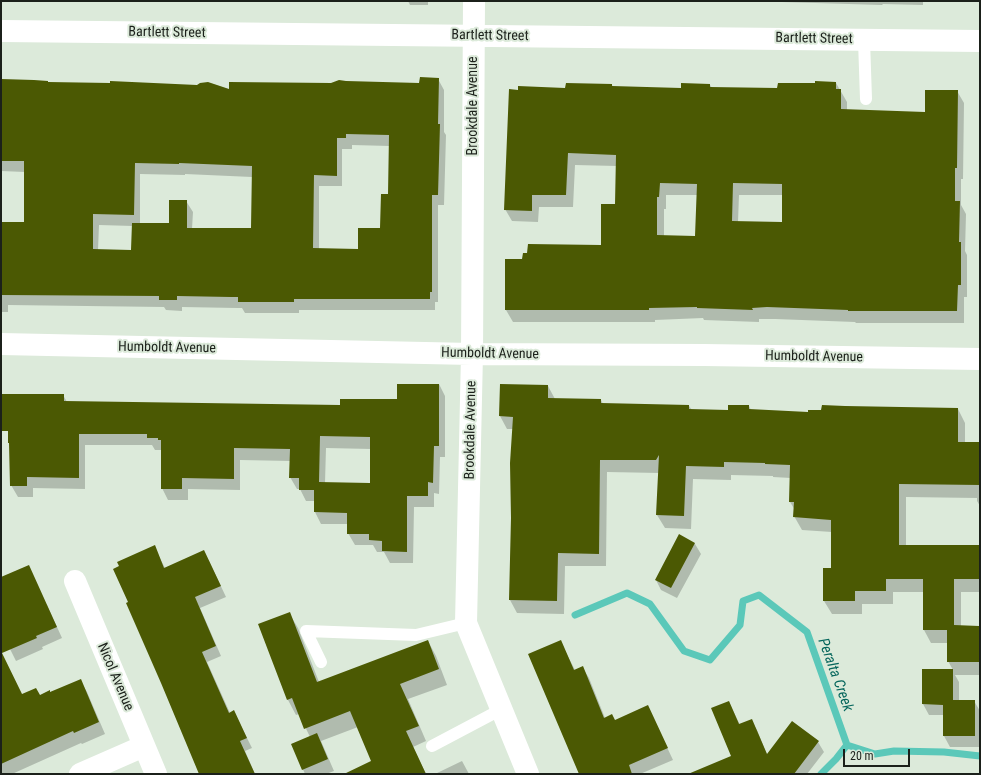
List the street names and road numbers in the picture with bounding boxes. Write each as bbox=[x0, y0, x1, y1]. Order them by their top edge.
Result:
street label: Bartlett Street bbox=[128, 24, 206, 42]
street label: Bartlett Street bbox=[451, 27, 529, 45]
street label: Bartlett Street bbox=[775, 30, 853, 48]
street label: Brookdale Avenue bbox=[465, 57, 481, 155]
street label: Humboldt Avenue bbox=[118, 339, 216, 357]
street label: Humboldt Avenue bbox=[441, 345, 539, 363]
street label: Humboldt Avenue bbox=[765, 348, 863, 366]
street label: Brookdale Avenue bbox=[462, 380, 480, 480]
street label: Nicol Avenue bbox=[93, 641, 137, 713]

